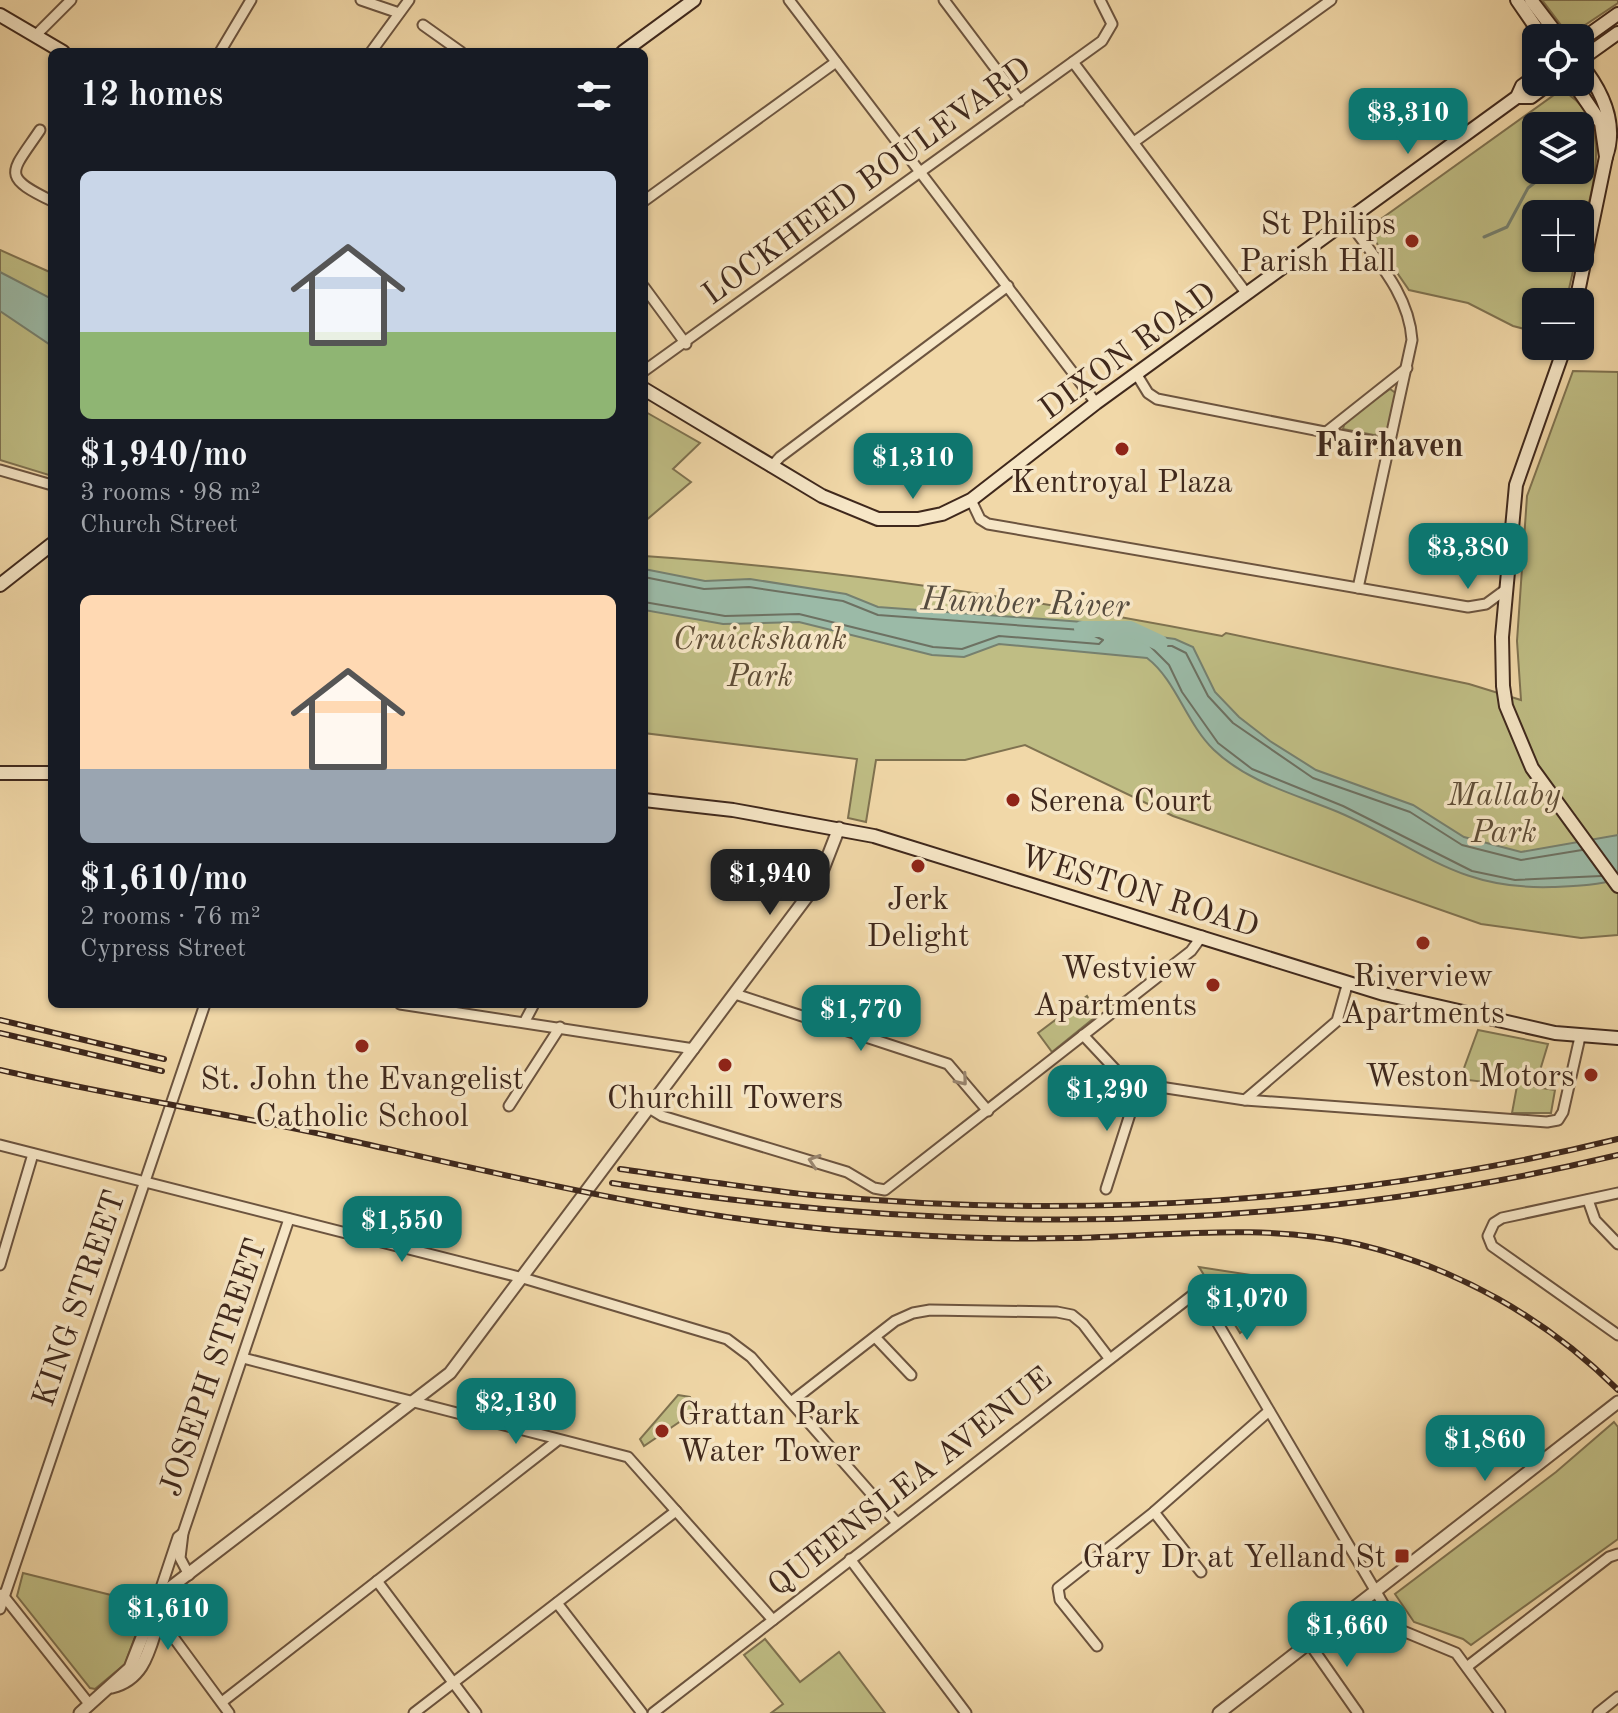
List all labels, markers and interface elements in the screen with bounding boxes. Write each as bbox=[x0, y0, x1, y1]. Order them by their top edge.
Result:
map controls bbox=[1522, 24, 1594, 360]
button: locate bbox=[1522, 24, 1594, 96]
street label: LOCKHEED BOULEVARD bbox=[698, 53, 1038, 312]
icon: filters bbox=[572, 74, 616, 118]
text: 12 homes bbox=[80, 79, 223, 113]
pin: $3,310 bbox=[1343, 88, 1473, 156]
text: $3,310 bbox=[1367, 101, 1449, 127]
button: layers bbox=[1522, 112, 1594, 184]
button: + bbox=[1522, 200, 1594, 272]
place label: St Philips Parish Hall bbox=[1240, 210, 1396, 279]
icon: home bbox=[276, 223, 420, 367]
marker: St Philips Parish Hall bbox=[1403, 232, 1421, 250]
street label: DIXON ROAD bbox=[1035, 278, 1223, 427]
button: − bbox=[1522, 288, 1594, 360]
district label: Fairhaven bbox=[1314, 430, 1464, 464]
pin: $1,310 bbox=[848, 433, 978, 501]
text: $1,940/mo bbox=[80, 439, 248, 473]
marker: Kentroyal Plaza bbox=[1113, 440, 1131, 458]
text: $1,310 bbox=[872, 446, 954, 472]
place label: Kentroyal Plaza bbox=[1011, 468, 1233, 500]
text: 3 rooms · 98 m² bbox=[80, 480, 261, 506]
text: Church Street bbox=[80, 512, 238, 538]
pin: $3,380 bbox=[1403, 523, 1533, 591]
text: $3,380 bbox=[1427, 536, 1509, 562]
water label: Humber River bbox=[919, 583, 1131, 625]
park label: Cruickshank Park bbox=[673, 625, 847, 694]
icon: home bbox=[276, 647, 420, 791]
park label: Mallaby Park bbox=[1446, 781, 1561, 850]
place label: Serena Court bbox=[1029, 787, 1212, 819]
marker: Serena Court bbox=[1004, 791, 1022, 809]
street label: WESTON ROAD bbox=[1016, 841, 1262, 944]
pin: $1,940 bbox=[705, 849, 835, 917]
marker: Jerk Delight bbox=[909, 857, 927, 875]
text: $1,940 bbox=[729, 862, 811, 888]
text: $1,610/mo bbox=[80, 863, 248, 897]
place label: Jerk Delight bbox=[867, 885, 969, 954]
text: 2 rooms · 76 m² bbox=[80, 904, 261, 930]
marker: Riverview Apartments bbox=[1414, 934, 1432, 952]
text: Cypress Street bbox=[80, 936, 246, 962]
place label: Westview Apartments bbox=[1033, 954, 1197, 1023]
place label: Riverview Apartments bbox=[1341, 962, 1505, 1031]
marker: Westview Apartments bbox=[1204, 976, 1222, 994]
pin: $1,770 bbox=[796, 985, 926, 1053]
text: $1,770 bbox=[820, 998, 902, 1024]
marker: St. John the Evangelist Catholic School bbox=[353, 1037, 371, 1055]
marker: Churchill Towers bbox=[716, 1056, 734, 1074]
place label: Weston Motors bbox=[1365, 1062, 1575, 1094]
place label: St. John the Evangelist Catholic School bbox=[200, 1065, 524, 1134]
pin: $1,290 bbox=[1042, 1065, 1172, 1133]
marker: Weston Motors bbox=[1582, 1066, 1600, 1084]
one-way arrow bbox=[952, 1071, 967, 1085]
text: $1,290 bbox=[1066, 1078, 1148, 1104]
place label: Churchill Towers bbox=[607, 1084, 843, 1116]
one-way arrow bbox=[807, 1155, 821, 1171]
street label: KING STREET bbox=[29, 1187, 133, 1411]
pin: $1,550 bbox=[337, 1196, 467, 1264]
text: $1,550 bbox=[361, 1209, 443, 1235]
street label: JOSEPH STREET bbox=[156, 1235, 274, 1501]
pin: $1,070 bbox=[1182, 1274, 1312, 1342]
text: $1,070 bbox=[1206, 1287, 1288, 1313]
street label: QUEENSLEA AVENUE bbox=[763, 1363, 1059, 1604]
pin: $2,130 bbox=[451, 1378, 581, 1446]
text: $2,130 bbox=[475, 1391, 557, 1417]
place label: Grattan Park Water Tower bbox=[678, 1400, 861, 1469]
pin: $1,860 bbox=[1420, 1415, 1550, 1483]
marker: Grattan Park Water Tower bbox=[653, 1422, 671, 1440]
text: $1,860 bbox=[1444, 1428, 1526, 1454]
place label: Gary Dr at Yelland St bbox=[1082, 1543, 1386, 1575]
marker: Gary Dr at Yelland St bbox=[1393, 1547, 1411, 1565]
pin: $1,610 bbox=[103, 1584, 233, 1652]
text: $1,610 bbox=[127, 1597, 209, 1623]
pin: $1,660 bbox=[1282, 1601, 1412, 1669]
text: $1,660 bbox=[1306, 1614, 1388, 1640]

